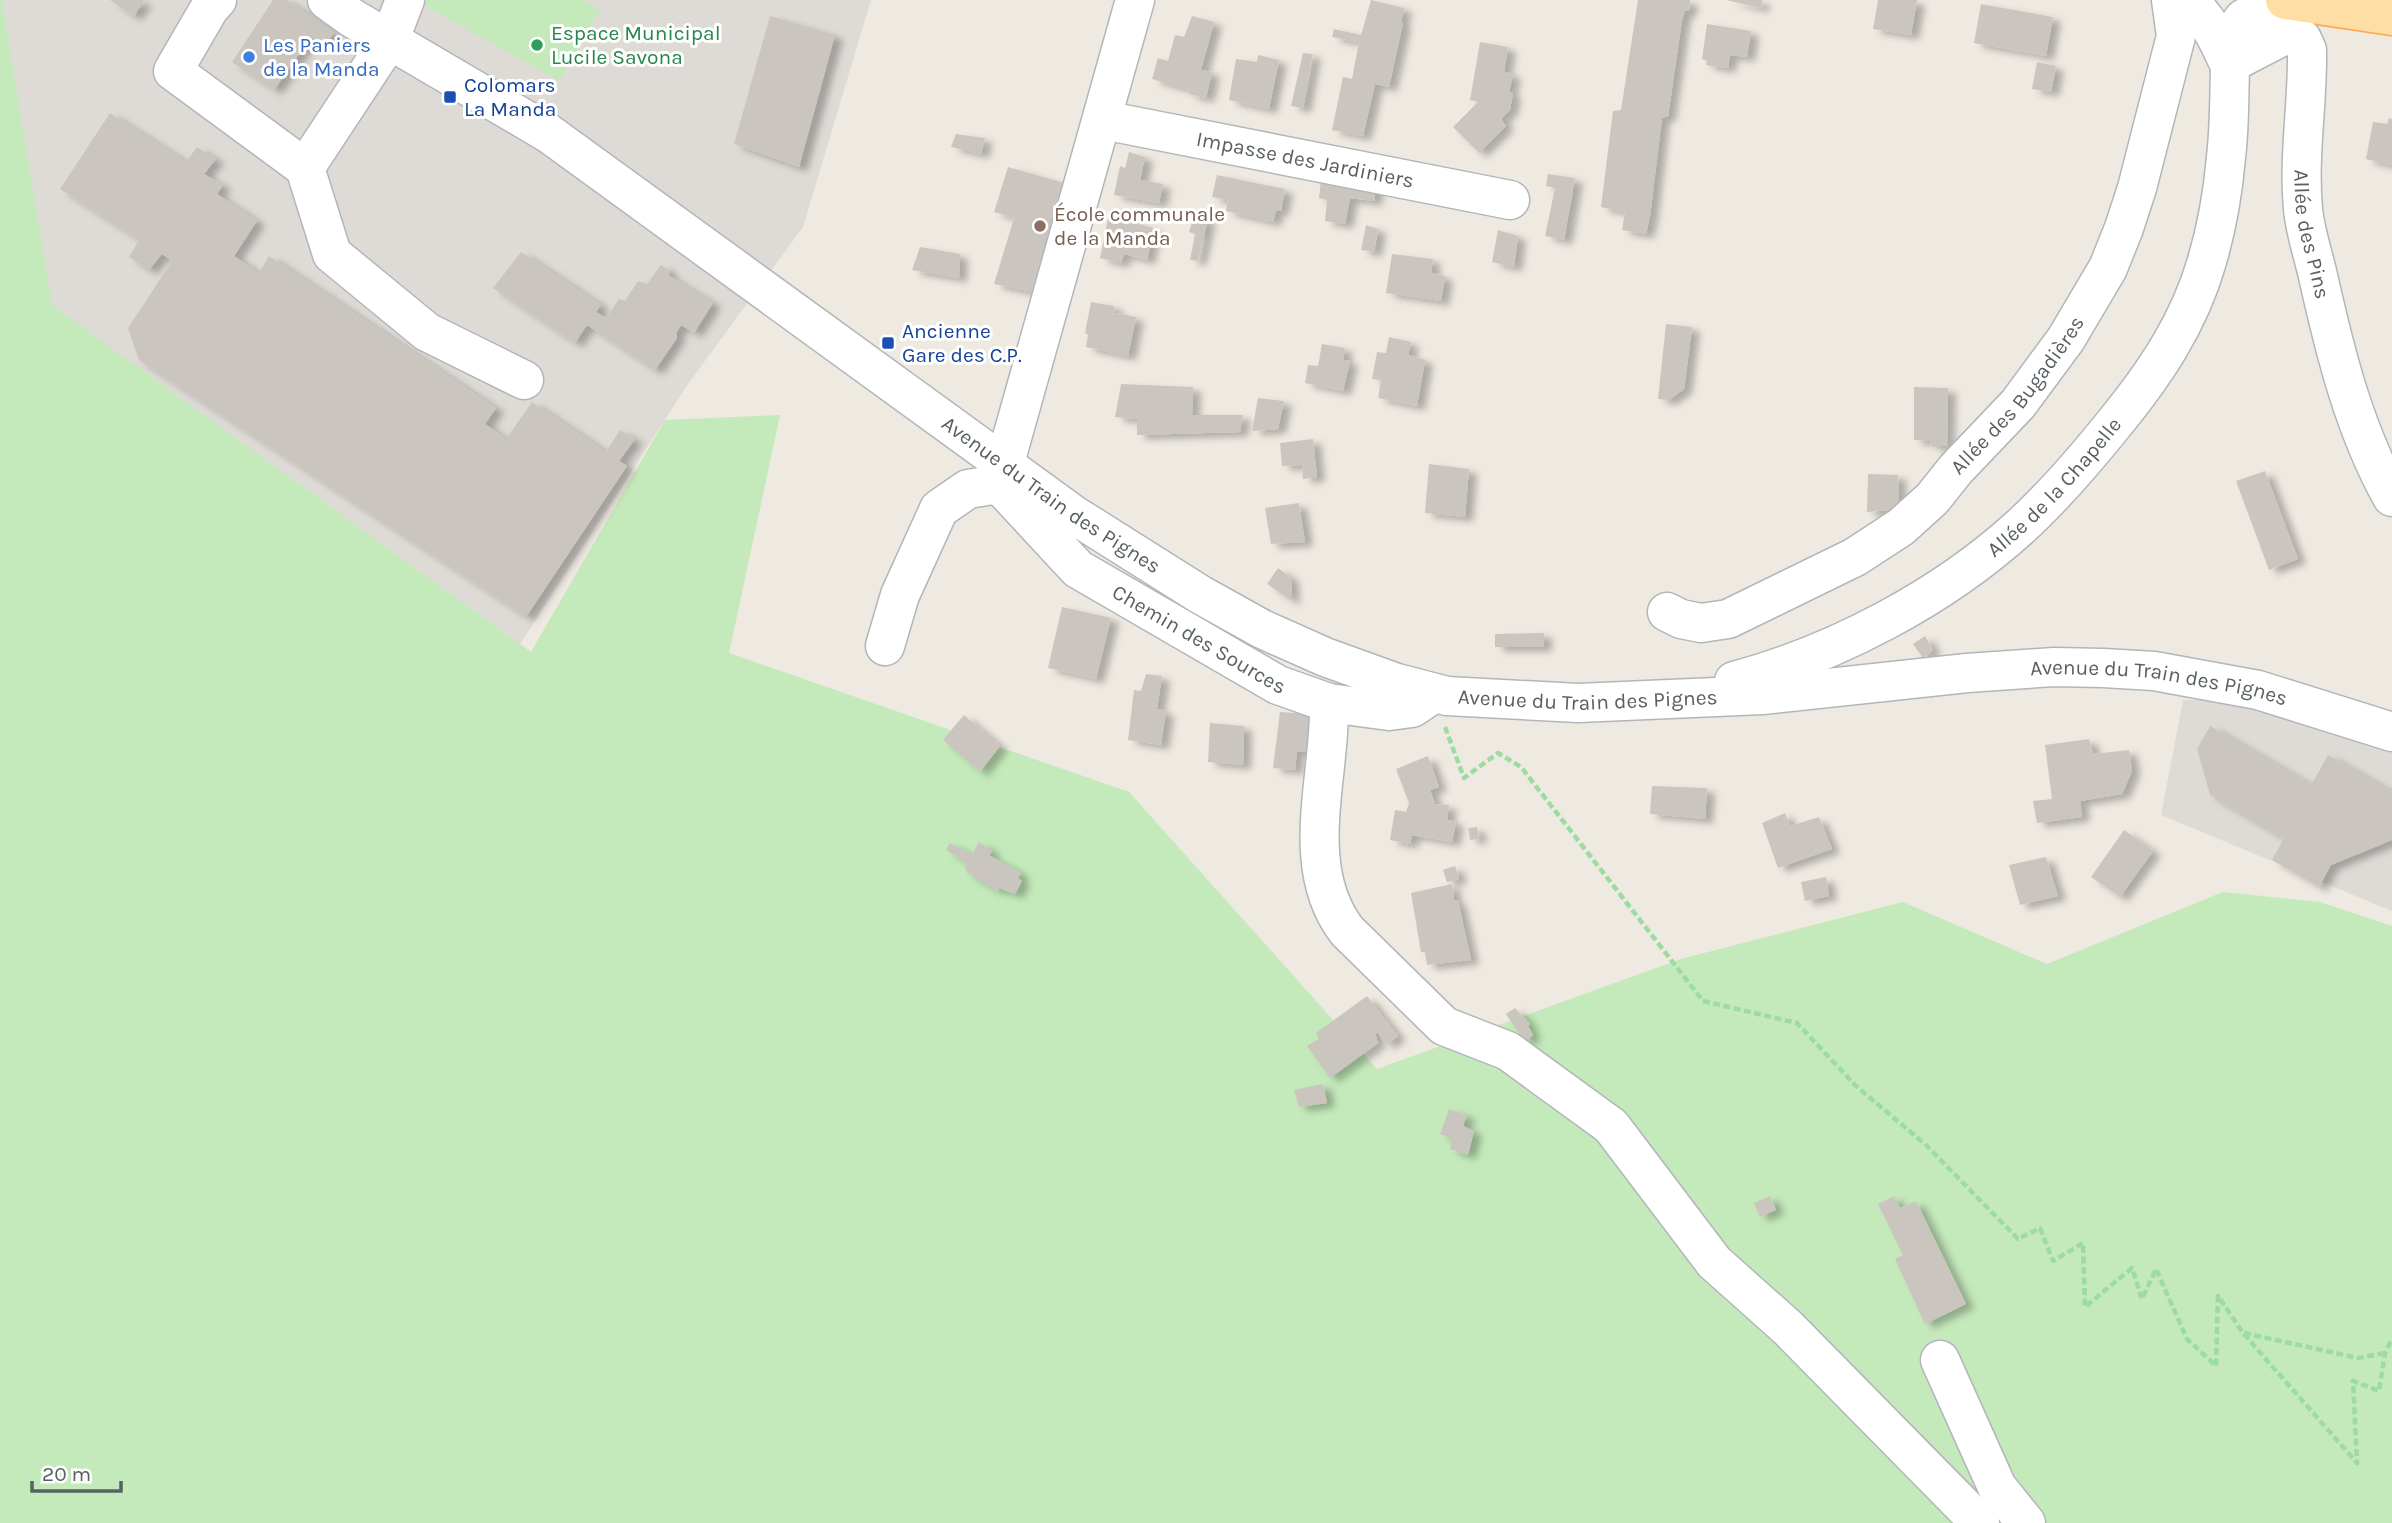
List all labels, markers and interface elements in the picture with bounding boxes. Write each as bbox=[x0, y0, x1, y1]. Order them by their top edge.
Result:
place label: Espace Municipal Lucile Savona bbox=[551, 21, 721, 69]
place label: Les Paniers de la Manda bbox=[263, 33, 380, 81]
marker: Espace Municipal Lucile Savona bbox=[529, 37, 545, 53]
marker: Les Paniers de la Manda bbox=[241, 49, 257, 65]
place label: Colomars La Manda bbox=[464, 73, 556, 121]
marker: Colomars La Manda bbox=[442, 89, 458, 105]
street label: Impasse des Jardiniers bbox=[1194, 127, 1416, 193]
street label: Allée des Pins bbox=[2290, 170, 2335, 301]
place label: École communale de la Manda bbox=[1054, 202, 1225, 250]
marker: École communale de la Manda bbox=[1032, 218, 1048, 234]
street label: Allée des Bugadières bbox=[1945, 312, 2089, 479]
place label: Ancienne Gare des C.P. bbox=[902, 319, 1022, 367]
marker: Ancienne Gare des C.P. bbox=[880, 335, 896, 351]
street label: Avenue du Train des Pignes bbox=[937, 411, 1165, 578]
street label: Allée de la Chapelle bbox=[1982, 413, 2126, 562]
street label: Chemin des Sources bbox=[1108, 580, 1289, 699]
street label: Avenue du Train des Pignes bbox=[2029, 655, 2290, 710]
street label: Avenue du Train des Pignes bbox=[1457, 685, 1718, 715]
scale bar bbox=[32, 1450, 121, 1494]
text: 20 m bbox=[42, 1462, 91, 1486]

